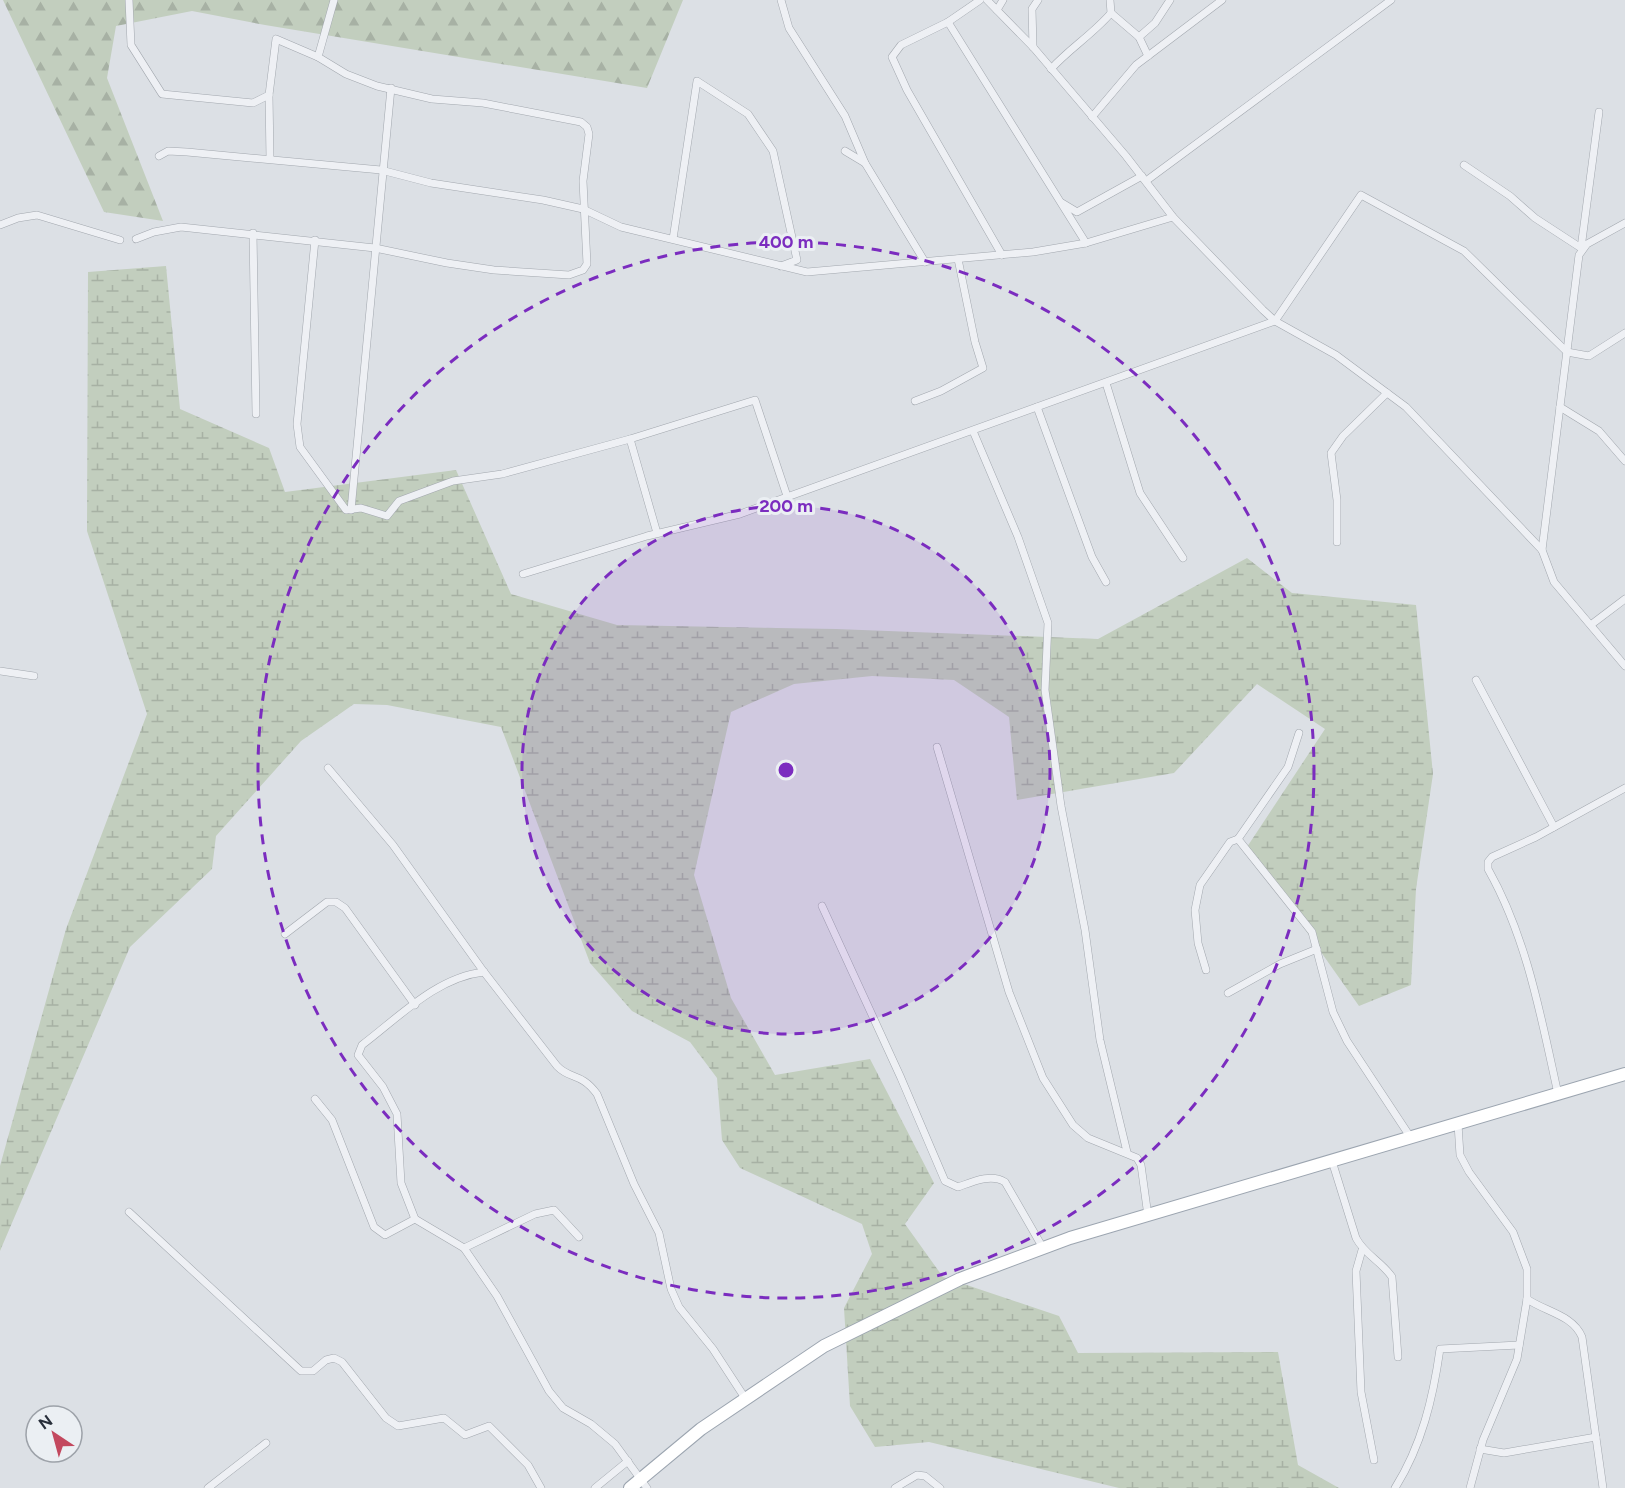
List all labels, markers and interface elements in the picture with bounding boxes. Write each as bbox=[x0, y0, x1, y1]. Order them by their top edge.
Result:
text: 400 m bbox=[759, 231, 813, 253]
text: 200 m bbox=[759, 495, 813, 517]
centre of rings bbox=[776, 760, 796, 780]
north arrow bbox=[24, 1404, 84, 1464]
text: N bbox=[35, 1411, 56, 1434]

